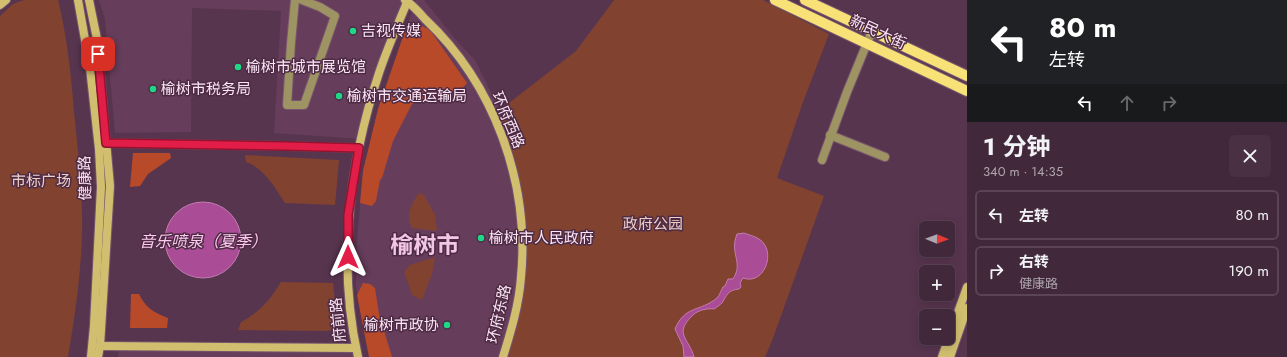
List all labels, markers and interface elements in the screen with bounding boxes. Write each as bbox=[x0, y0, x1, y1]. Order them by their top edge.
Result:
text: 80 m bbox=[1049, 7, 1116, 48]
street label: 新民大街 bbox=[846, 9, 910, 55]
icon: left bbox=[983, 16, 1035, 68]
place label: 吉视传媒 bbox=[361, 20, 421, 42]
marker: 吉视传媒 bbox=[348, 26, 358, 36]
pin bbox=[81, 37, 115, 71]
icon: arrive bbox=[87, 43, 109, 65]
text: 左转 bbox=[1049, 47, 1085, 73]
place label: 榆树市城市展览馆 bbox=[246, 56, 366, 78]
marker: 榆树市城市展览馆 bbox=[233, 62, 243, 72]
place label: 榆树市税务局 bbox=[161, 78, 251, 100]
marker: 榆树市税务局 bbox=[148, 84, 158, 94]
place label: 榆树市交通运输局 bbox=[347, 85, 467, 107]
street label: 环府西路 bbox=[486, 88, 530, 152]
marker: 榆树市交通运输局 bbox=[334, 91, 344, 101]
icon: left bbox=[1074, 92, 1096, 114]
icon: ahead bbox=[1116, 92, 1138, 114]
icon: right bbox=[1158, 92, 1180, 114]
text: 1 分钟 bbox=[983, 129, 1050, 164]
button: close bbox=[1229, 135, 1271, 177]
street label: 健康路 bbox=[74, 155, 96, 201]
text: 340 m · 14:35 bbox=[983, 162, 1063, 181]
park label: 市标广场 bbox=[11, 170, 71, 192]
icon: left bbox=[985, 204, 1007, 226]
text: 80 m bbox=[1236, 204, 1269, 226]
text: 左转 bbox=[1019, 205, 1049, 227]
park label: 政府公园 bbox=[623, 213, 683, 235]
north arrow bbox=[919, 221, 955, 257]
map controls bbox=[919, 221, 955, 345]
place label: 榆树市人民政府 bbox=[489, 227, 594, 249]
district label: 榆树市 bbox=[391, 228, 460, 262]
water label: 音乐喷泉（夏季） bbox=[139, 230, 267, 253]
marker: 榆树市人民政府 bbox=[476, 233, 486, 243]
position arrow bbox=[327, 236, 369, 278]
text: 右转 bbox=[1019, 251, 1049, 273]
icon: right bbox=[985, 260, 1007, 282]
text: 190 m bbox=[1228, 260, 1269, 282]
button: + bbox=[919, 265, 955, 301]
text: 健康路 bbox=[1019, 274, 1058, 293]
street label: 环府东路 bbox=[482, 282, 516, 346]
street label: 府前路 bbox=[325, 296, 351, 344]
button: − bbox=[919, 309, 955, 345]
place label: 榆树市政协 bbox=[364, 314, 439, 336]
marker: 榆树市政协 bbox=[442, 320, 452, 330]

